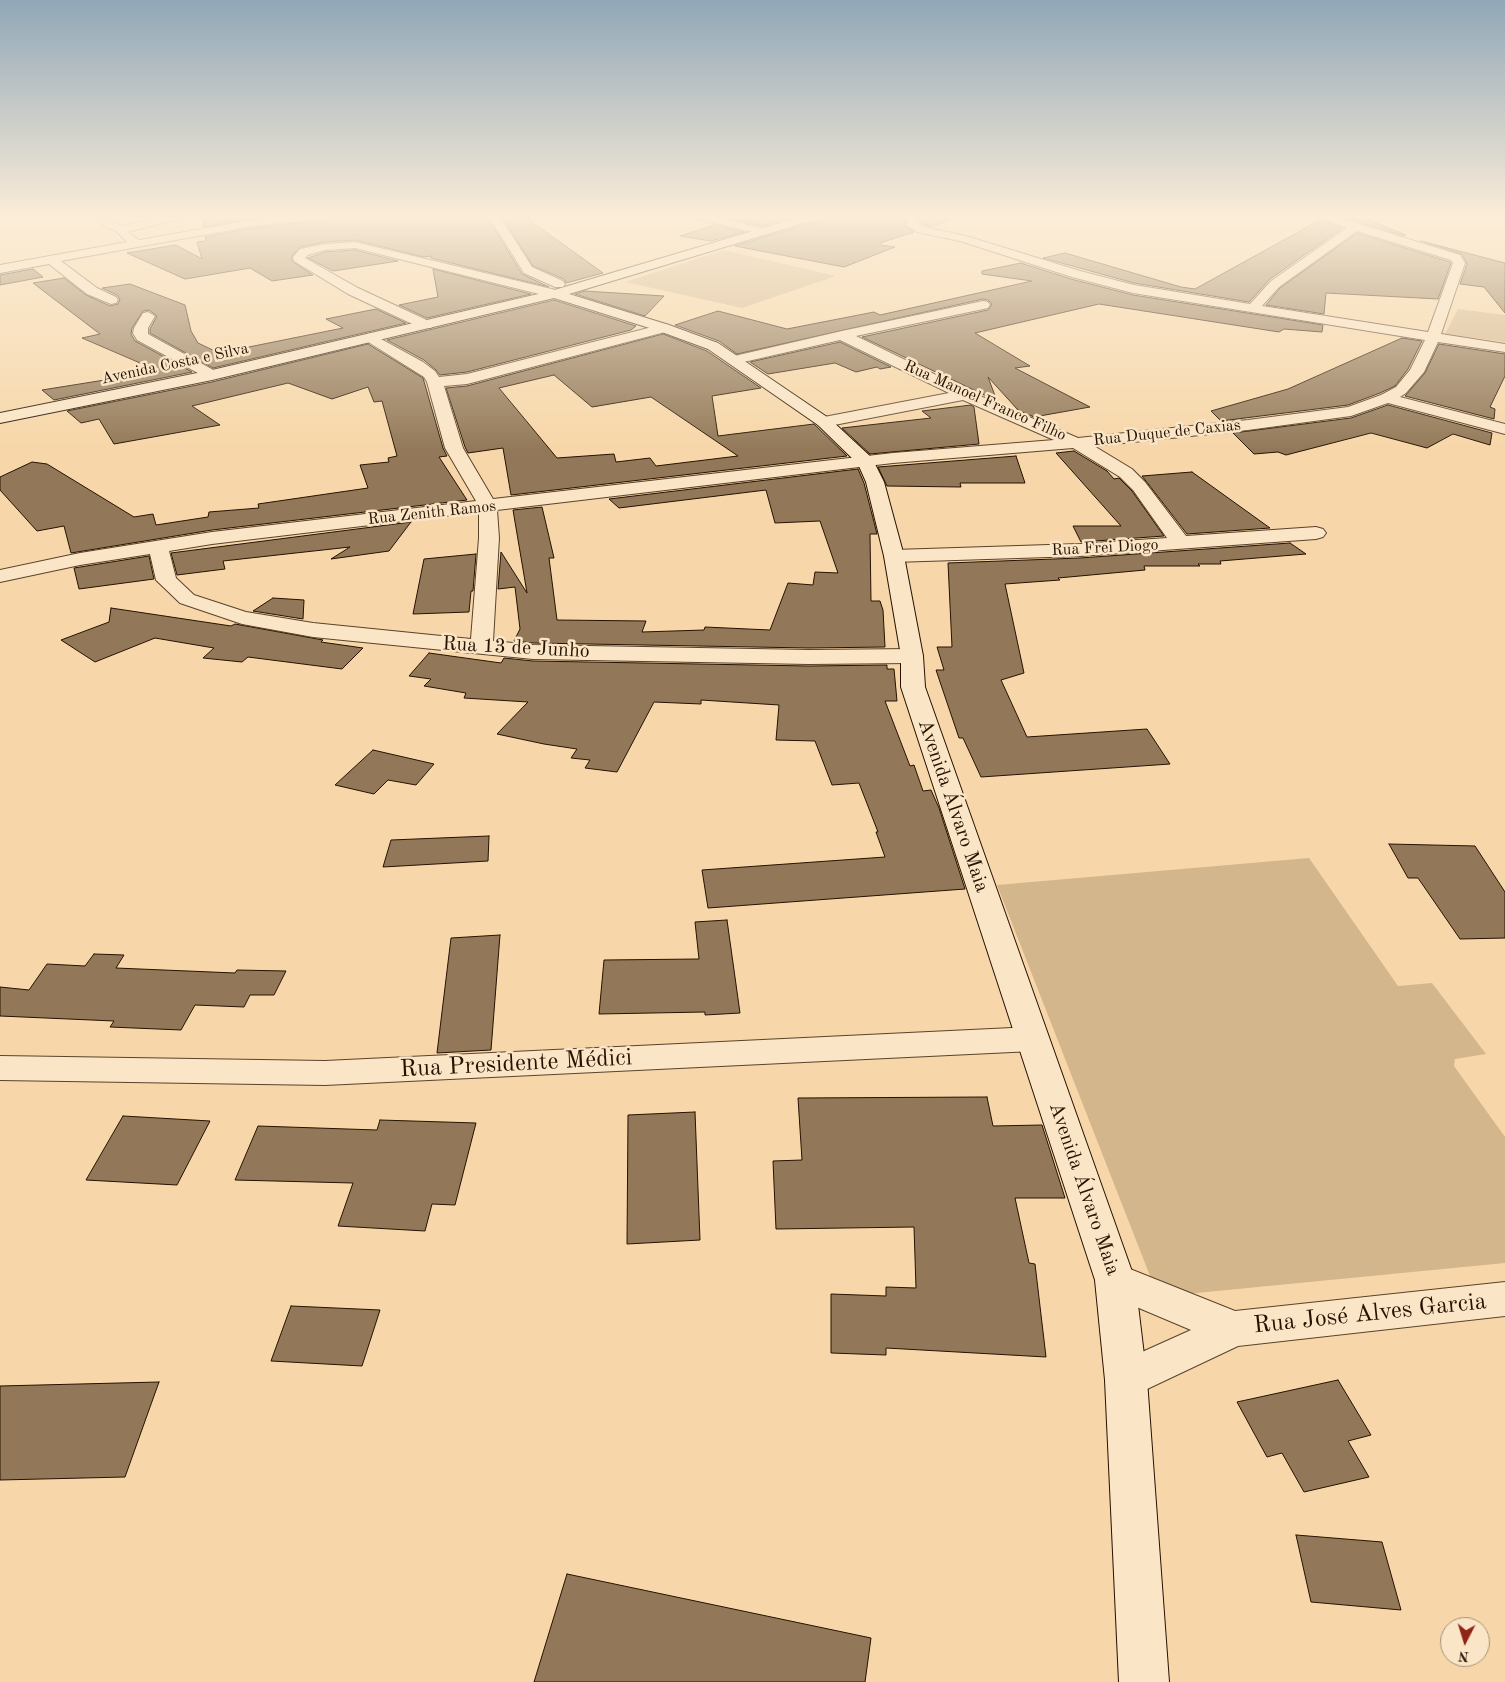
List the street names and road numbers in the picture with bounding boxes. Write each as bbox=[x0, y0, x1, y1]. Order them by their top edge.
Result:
street label: Avenida Costa e Silva bbox=[100, 339, 250, 389]
street label: Rua Manoel Franco Filho bbox=[901, 356, 1069, 446]
street label: Rua Duque de Caxias bbox=[1092, 416, 1242, 450]
street label: Rua Zenith Ramos bbox=[367, 497, 497, 529]
street label: Rua Frei Diogo bbox=[1051, 536, 1159, 560]
street label: Rua 13 de Junho bbox=[442, 632, 590, 664]
street label: Avenida Álvaro Maia bbox=[912, 716, 994, 896]
street label: Rua Presidente Médici bbox=[399, 1044, 633, 1084]
street label: Avenida Álvaro Maia bbox=[1043, 1099, 1125, 1279]
street label: Rua José Alves Garcia bbox=[1252, 1287, 1488, 1341]

